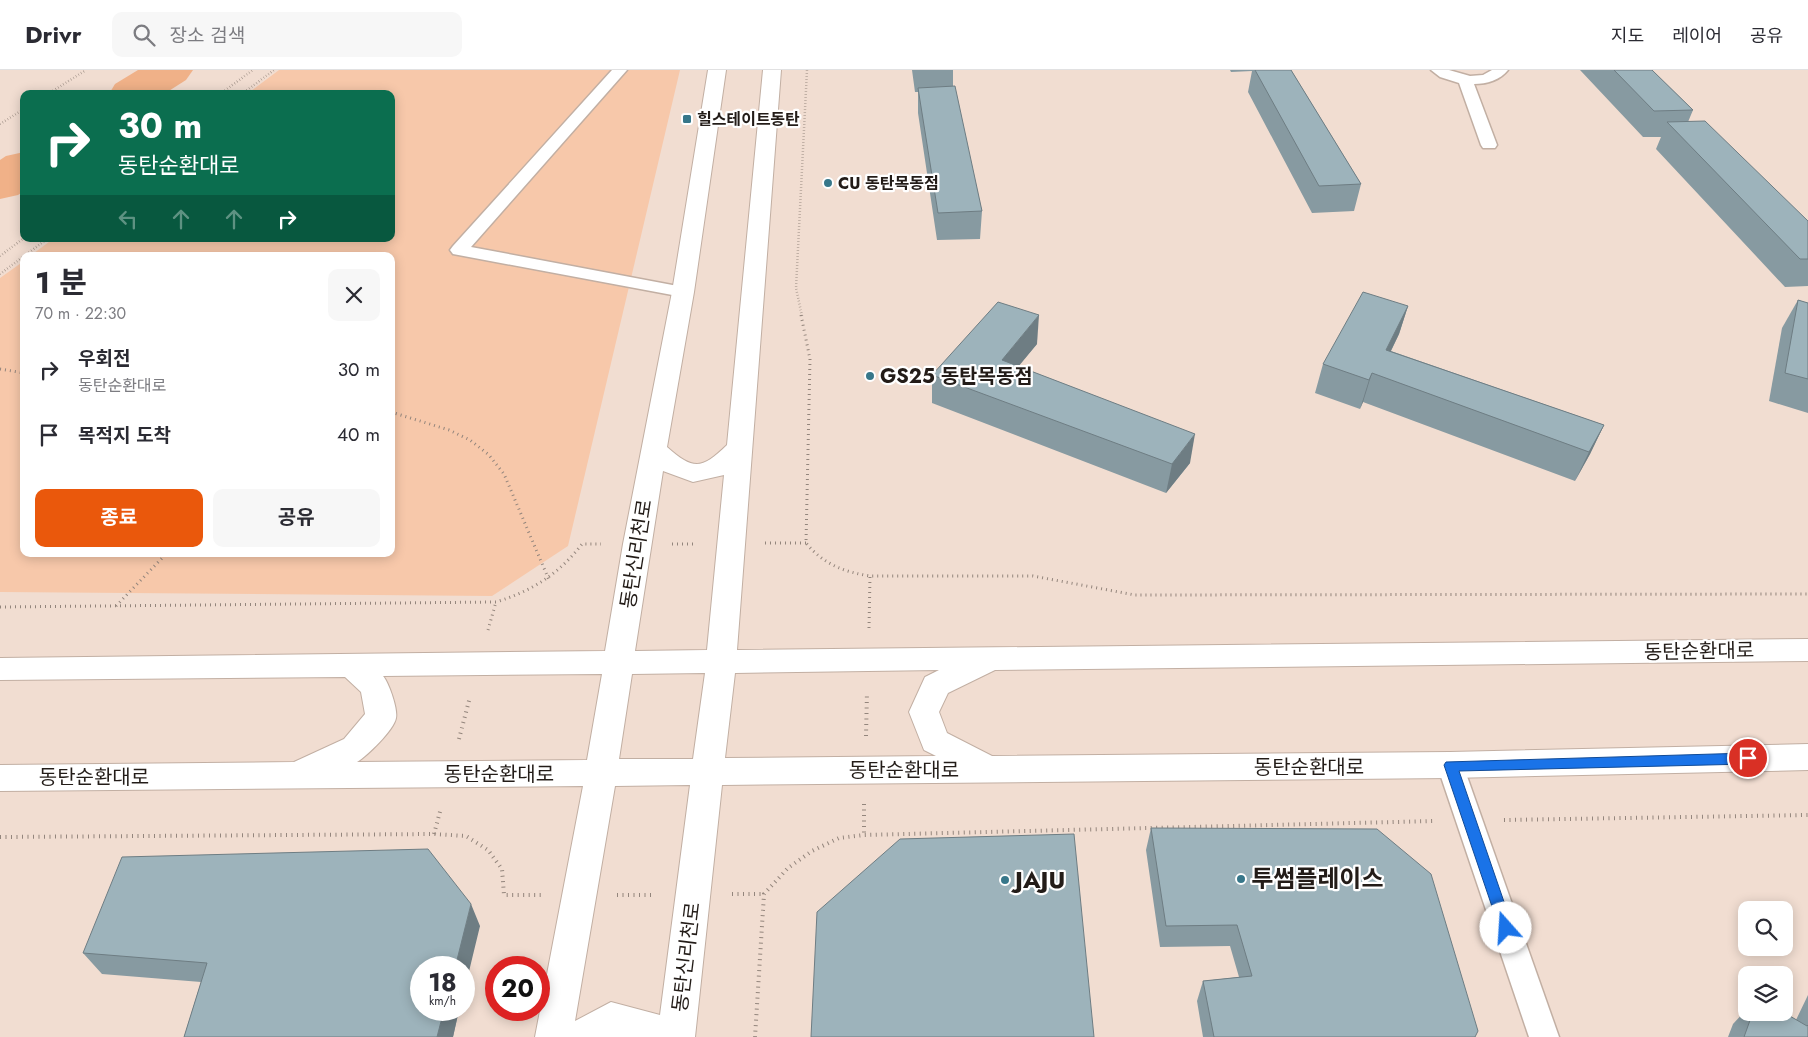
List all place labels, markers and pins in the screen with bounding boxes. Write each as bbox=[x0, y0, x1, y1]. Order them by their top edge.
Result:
place label: 힐스테이트동탄 bbox=[697, 108, 800, 131]
marker: 힐스테이트동탄 bbox=[681, 113, 693, 125]
place label: CU 동탄목동점 bbox=[838, 172, 939, 195]
marker: CU 동탄목동점 bbox=[822, 177, 834, 189]
place label: GS25 동탄목동점 bbox=[880, 362, 1033, 391]
marker: GS25 동탄목동점 bbox=[864, 370, 876, 382]
pin bbox=[1727, 737, 1769, 779]
place label: 투썸플레이스 bbox=[1251, 861, 1383, 896]
place label: JAJU bbox=[1011, 862, 1065, 897]
marker: 투썸플레이스 bbox=[1235, 873, 1247, 885]
marker: JAJU bbox=[999, 874, 1011, 886]

